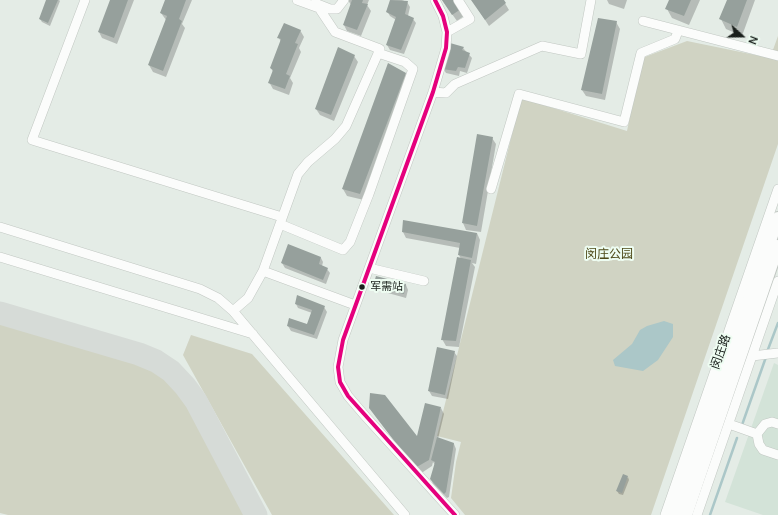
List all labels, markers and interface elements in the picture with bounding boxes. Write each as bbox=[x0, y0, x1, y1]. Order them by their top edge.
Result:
north arrow bbox=[722, 16, 762, 56]
text: N bbox=[745, 34, 762, 47]
park label: 闵庄公园 bbox=[585, 248, 633, 262]
place label: 军需站 bbox=[370, 280, 403, 294]
marker: 军需站 bbox=[357, 282, 367, 292]
street label: 闵庄路 bbox=[708, 333, 734, 371]

